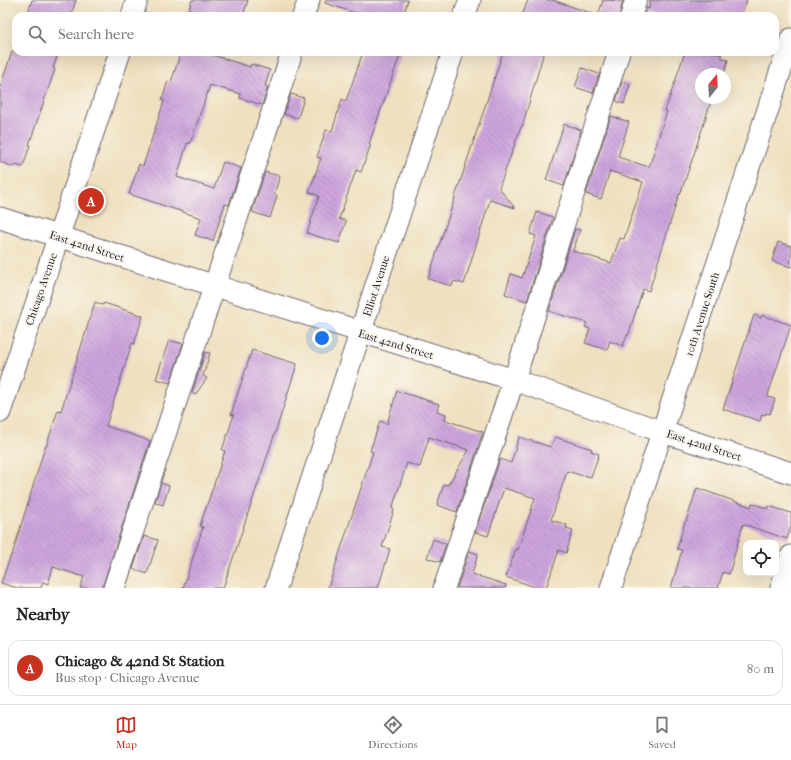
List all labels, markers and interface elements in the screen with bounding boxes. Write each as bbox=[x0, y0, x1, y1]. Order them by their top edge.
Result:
search box bbox=[12, 12, 779, 56]
icon: search bbox=[26, 23, 48, 45]
text: Search here bbox=[58, 25, 134, 43]
north arrow bbox=[695, 68, 731, 104]
pin: A bbox=[78, 186, 104, 216]
street label: East 42nd Street bbox=[48, 228, 126, 265]
street label: Chicago Avenue bbox=[23, 251, 60, 327]
street label: Elliot Avenue bbox=[361, 254, 393, 318]
street label: 10th Avenue South bbox=[683, 270, 722, 358]
street label: East 42nd Street bbox=[357, 327, 435, 362]
your location bbox=[312, 328, 332, 348]
street label: East 42nd Street bbox=[665, 427, 743, 464]
map controls bbox=[743, 540, 779, 576]
button: locate bbox=[743, 540, 779, 576]
text: Nearby bbox=[16, 604, 70, 624]
text: Chicago & 42nd St Station bbox=[55, 652, 225, 670]
text: A bbox=[26, 661, 34, 676]
text: 80 m bbox=[747, 661, 774, 676]
text: Bus stop · Chicago Avenue bbox=[55, 670, 199, 685]
tab: Map bbox=[115, 714, 137, 751]
tab: Directions bbox=[368, 714, 418, 751]
tab: Saved bbox=[648, 714, 676, 751]

